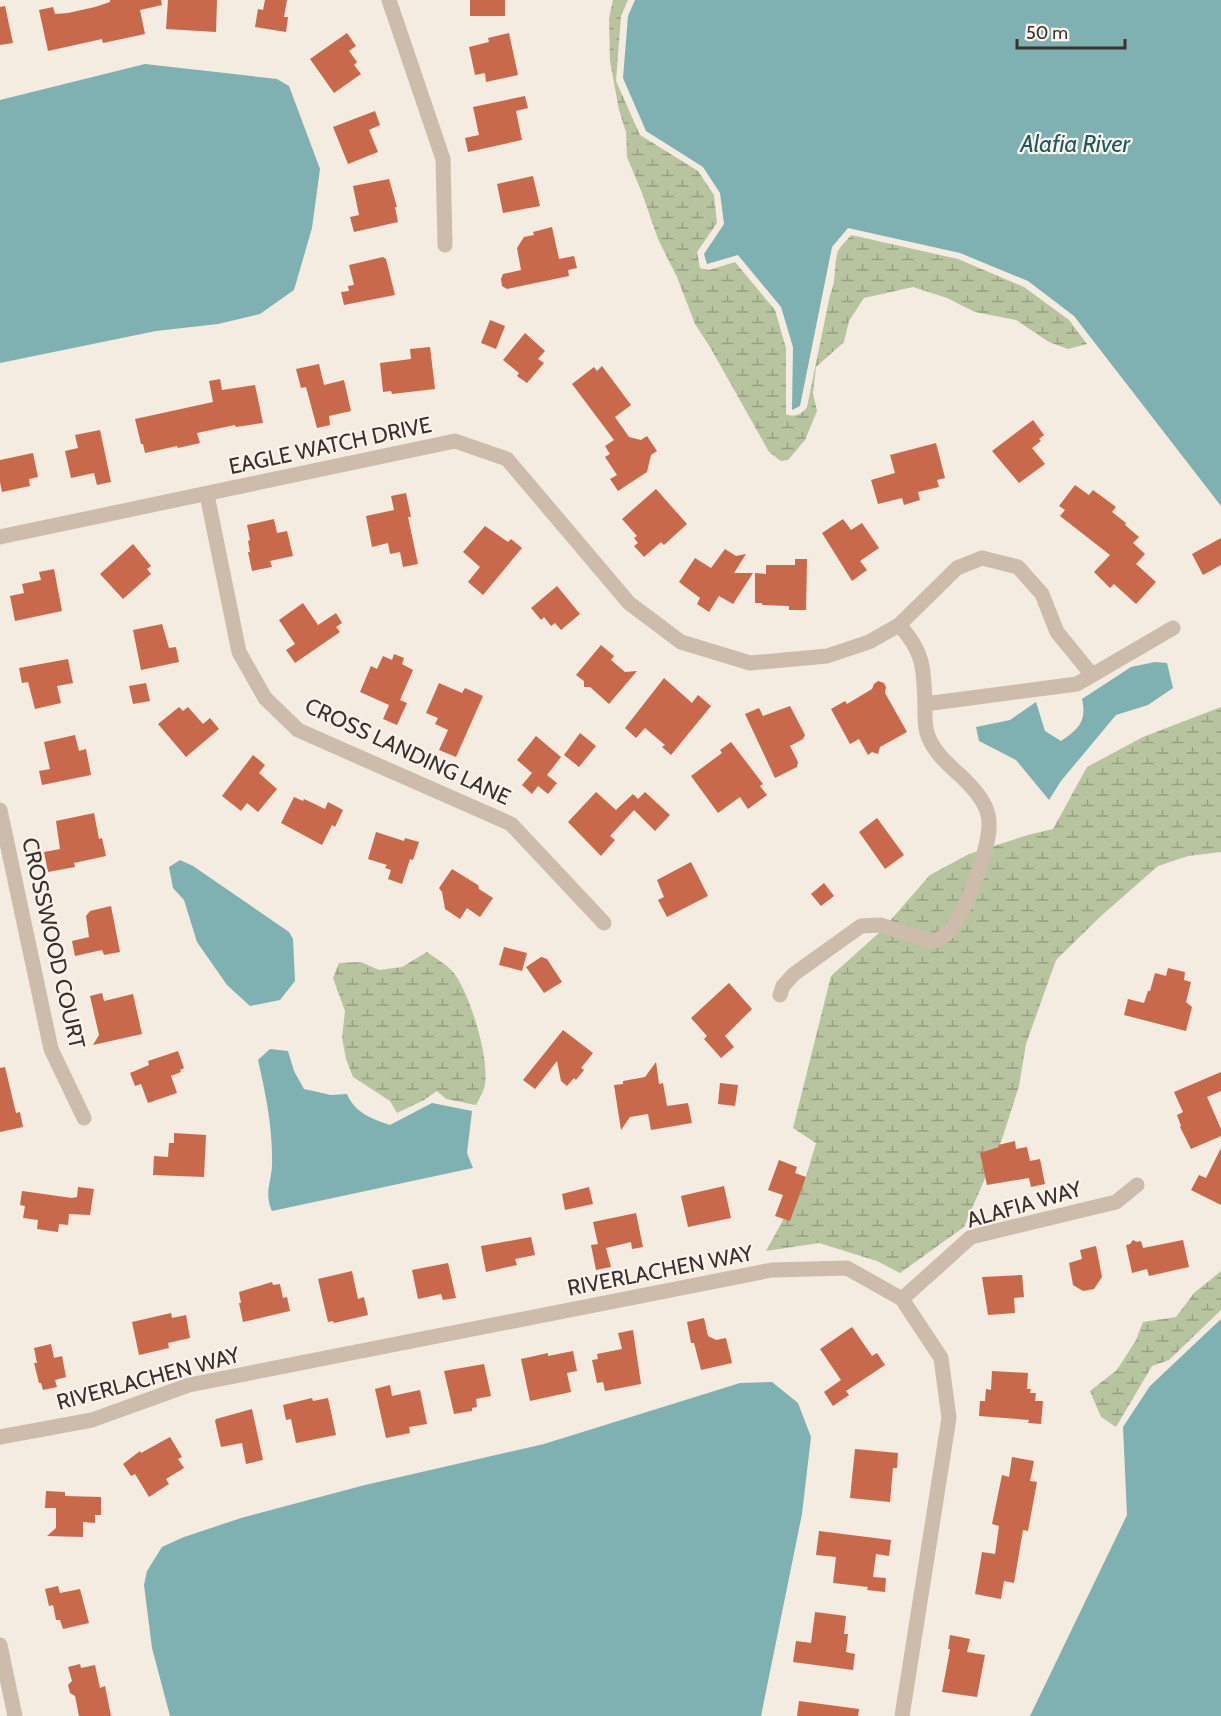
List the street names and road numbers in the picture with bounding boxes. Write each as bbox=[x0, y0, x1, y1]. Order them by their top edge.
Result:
street label: EAGLE WATCH DRIVE bbox=[226, 411, 434, 480]
street label: CROSS LANDING LANE bbox=[301, 692, 515, 811]
street label: CROSSWOOD COURT bbox=[16, 835, 91, 1052]
street label: ALAFIA WAY bbox=[964, 1175, 1085, 1234]
street label: RIVERLACHEN WAY bbox=[565, 1239, 756, 1302]
street label: RIVERLACHEN WAY bbox=[54, 1341, 243, 1416]

